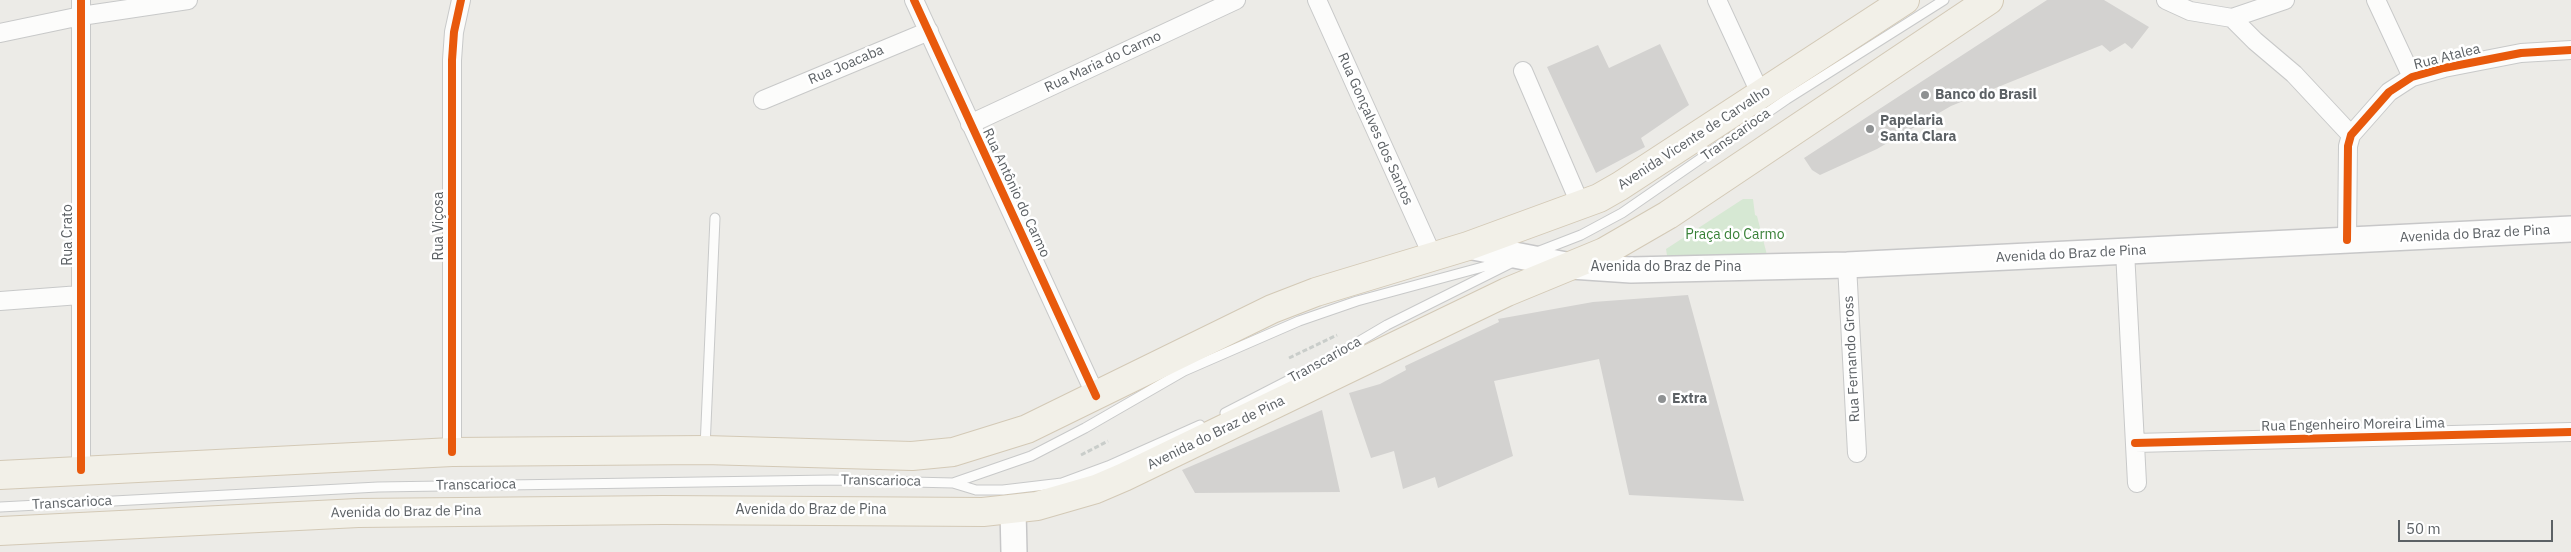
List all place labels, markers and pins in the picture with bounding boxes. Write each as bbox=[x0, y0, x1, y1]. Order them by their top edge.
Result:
place label: Banco do Brasil bbox=[1935, 87, 2037, 103]
marker: Banco do Brasil bbox=[1919, 89, 1931, 101]
place label: Papelaria Santa Clara bbox=[1880, 113, 1956, 146]
marker: Papelaria Santa Clara bbox=[1864, 123, 1876, 135]
place label: Extra bbox=[1672, 391, 1707, 407]
marker: Extra bbox=[1656, 393, 1668, 405]

